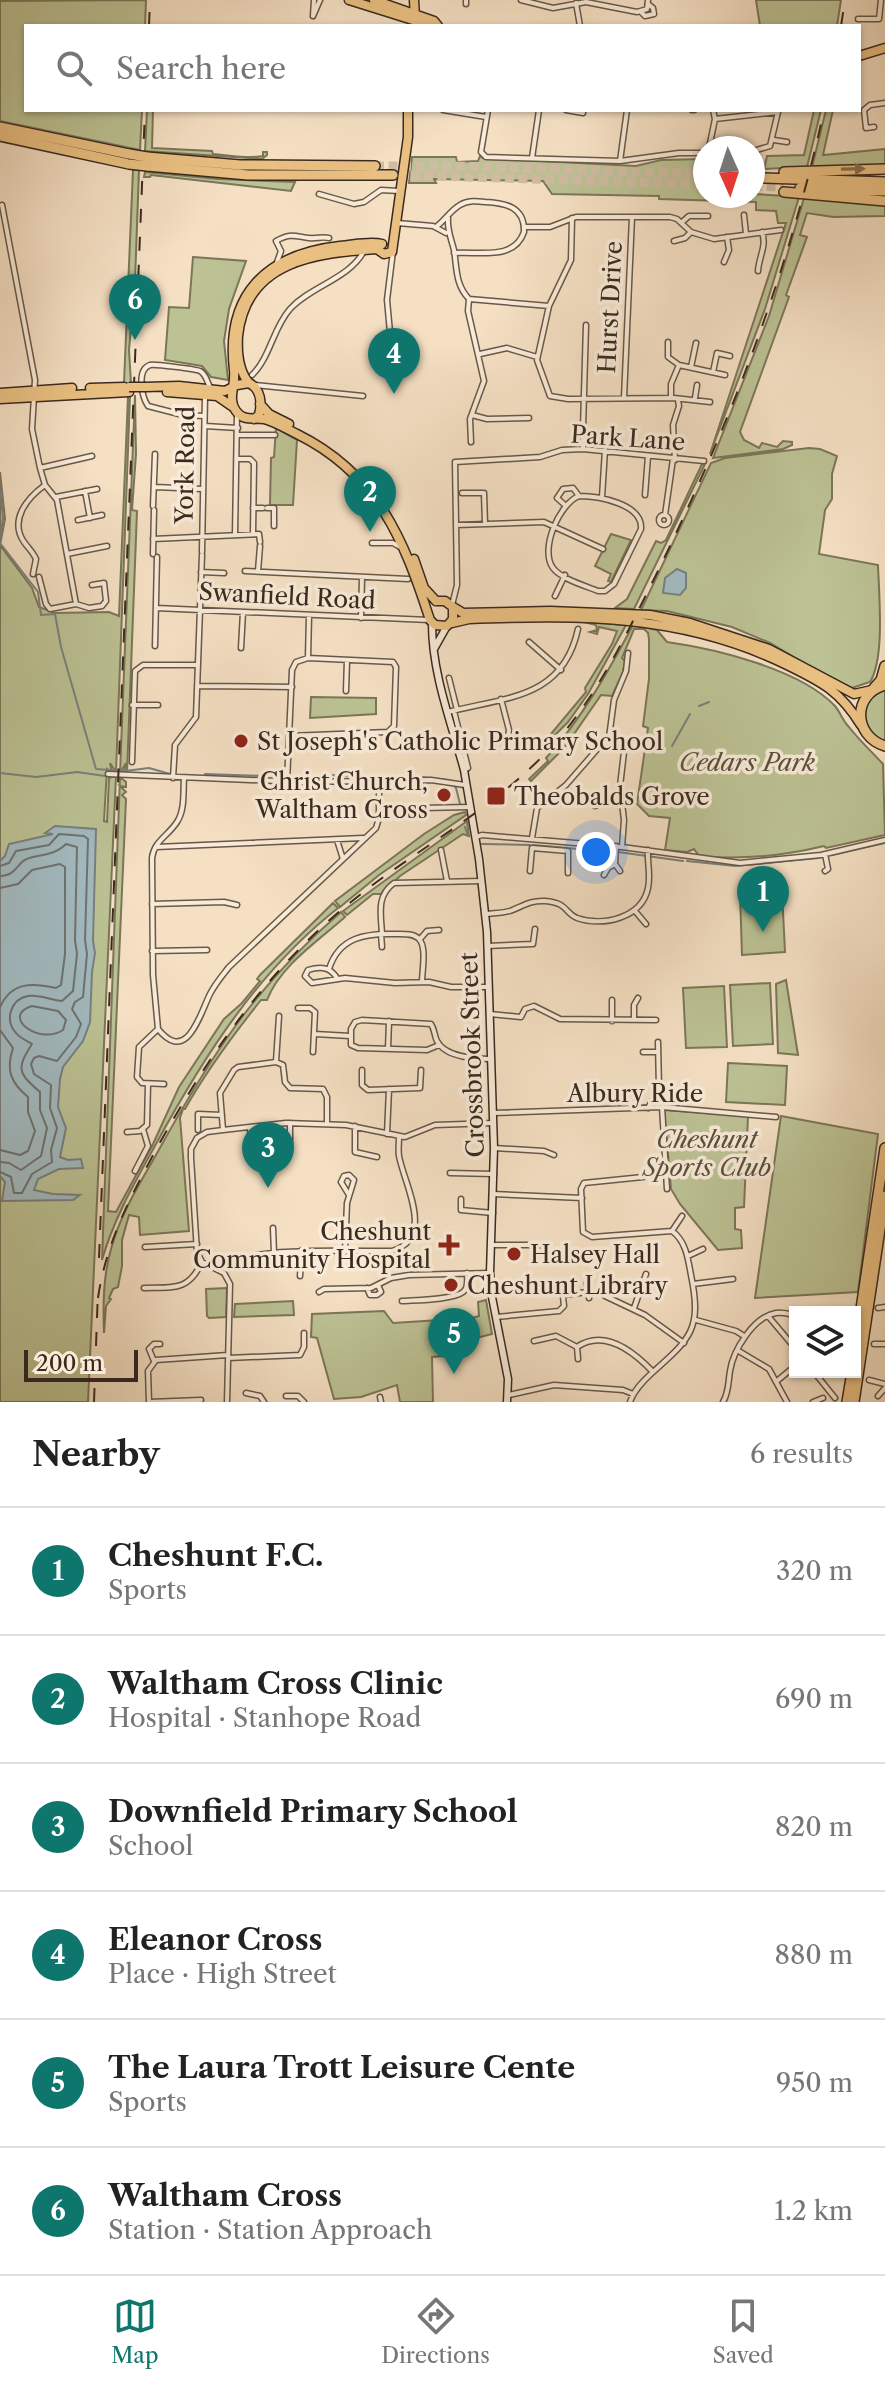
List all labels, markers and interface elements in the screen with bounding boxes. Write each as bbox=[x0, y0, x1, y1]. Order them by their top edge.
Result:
search box bbox=[24, 24, 861, 112]
icon: search bbox=[52, 46, 96, 90]
text: Search here bbox=[116, 50, 286, 87]
north arrow bbox=[693, 136, 765, 208]
one-way arrow bbox=[841, 162, 866, 175]
street label: Hurst Drive bbox=[592, 240, 628, 374]
pin: 6 bbox=[109, 274, 161, 340]
pin: 4 bbox=[368, 328, 420, 394]
street label: York Road bbox=[169, 405, 201, 525]
street label: Park Lane bbox=[570, 420, 686, 456]
pin: 2 bbox=[344, 466, 396, 532]
street label: Swanfield Road bbox=[198, 577, 377, 615]
place label: St Joseph's Catholic Primary School bbox=[257, 727, 663, 756]
marker: St Joseph's Catholic Primary School bbox=[232, 732, 250, 750]
park label: Cedars Park bbox=[679, 748, 815, 777]
place label: Christ Church, Waltham Cross bbox=[254, 767, 428, 824]
place label: Theobalds Grove bbox=[514, 782, 710, 811]
marker: Theobalds Grove bbox=[485, 785, 507, 807]
marker: Christ Church, Waltham Cross bbox=[435, 786, 453, 804]
your location bbox=[576, 832, 616, 872]
pin: 1 bbox=[737, 866, 789, 932]
street label: Crossbrook Street bbox=[454, 951, 490, 1158]
street label: Albury Ride bbox=[566, 1079, 703, 1108]
pin: 3 bbox=[242, 1122, 294, 1188]
park label: Cheshunt Sports Club bbox=[641, 1125, 771, 1182]
place label: Cheshunt Community Hospital bbox=[193, 1217, 432, 1274]
marker: Cheshunt Community Hospital bbox=[438, 1234, 460, 1256]
place label: Halsey Hall bbox=[530, 1240, 660, 1269]
marker: Halsey Hall bbox=[505, 1245, 523, 1263]
place label: Cheshunt Library bbox=[467, 1271, 668, 1300]
marker: Cheshunt Library bbox=[442, 1276, 460, 1294]
map controls bbox=[789, 1306, 861, 1378]
button: layers bbox=[789, 1306, 861, 1378]
pin: 5 bbox=[428, 1308, 480, 1374]
scale bar bbox=[24, 1346, 138, 1382]
text: 200 m bbox=[36, 1350, 103, 1377]
text: Nearby bbox=[32, 1433, 160, 1475]
text: 6 results bbox=[750, 1438, 853, 1470]
text: Cheshunt F.C. bbox=[108, 1537, 323, 1574]
text: 1 bbox=[52, 1555, 64, 1587]
text: 320 m bbox=[776, 1555, 853, 1587]
text: Sports bbox=[108, 1574, 187, 1606]
text: Waltham Cross Clinic bbox=[108, 1665, 443, 1702]
text: 2 bbox=[50, 1683, 66, 1715]
text: 690 m bbox=[775, 1683, 853, 1715]
text: Hospital · Stanhope Road bbox=[108, 1702, 421, 1734]
text: Downfield Primary School bbox=[108, 1793, 518, 1830]
text: 3 bbox=[51, 1811, 65, 1843]
text: 820 m bbox=[775, 1811, 853, 1843]
text: School bbox=[108, 1830, 193, 1862]
text: Eleanor Cross bbox=[108, 1921, 322, 1958]
text: 4 bbox=[50, 1939, 66, 1971]
text: 880 m bbox=[775, 1939, 853, 1971]
text: Place · High Street bbox=[108, 1958, 337, 1990]
text: The Laura Trott Leisure Cente bbox=[108, 2049, 575, 2086]
text: 5 bbox=[51, 2067, 65, 2099]
text: 950 m bbox=[776, 2067, 853, 2099]
text: Sports bbox=[108, 2086, 187, 2118]
text: Waltham Cross bbox=[108, 2177, 342, 2214]
text: 6 bbox=[50, 2195, 66, 2227]
text: 1.2 km bbox=[774, 2195, 853, 2227]
text: Station · Station Approach bbox=[108, 2214, 432, 2246]
tab: Map bbox=[111, 2294, 159, 2369]
tab: Directions bbox=[381, 2294, 490, 2369]
tab: Saved bbox=[713, 2294, 774, 2369]

